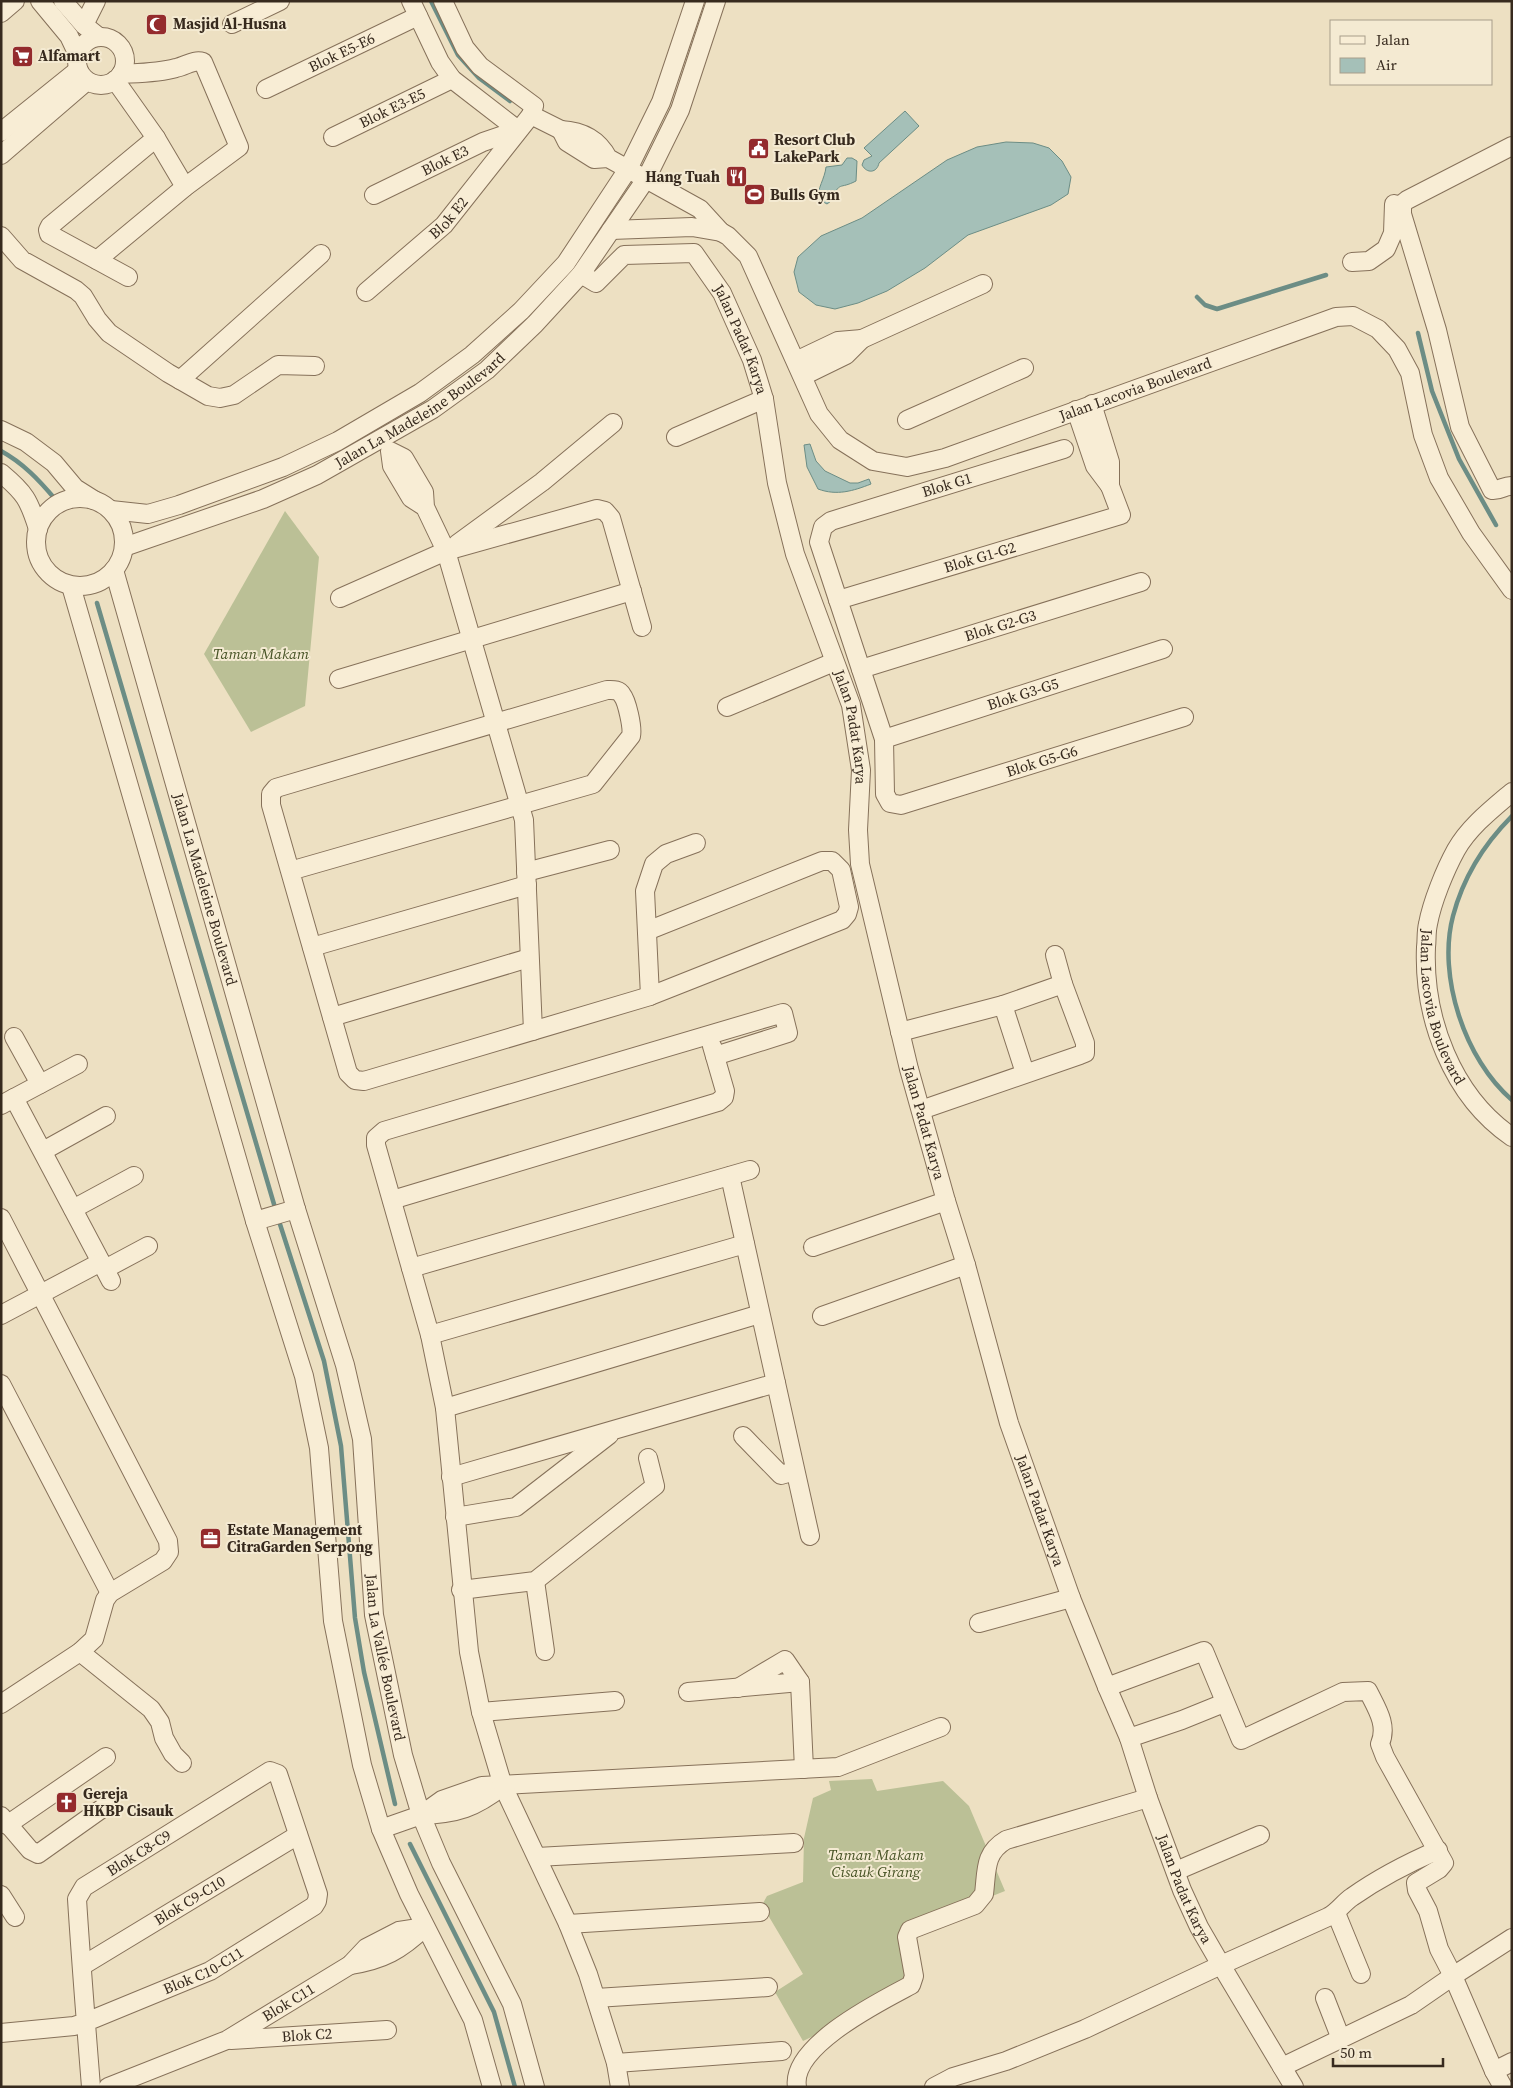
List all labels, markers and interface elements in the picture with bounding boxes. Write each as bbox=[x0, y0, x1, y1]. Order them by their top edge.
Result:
mosque icon: Masjid Al-Husna bbox=[145, 12, 169, 36]
place label: Masjid Al-Husna bbox=[173, 13, 287, 34]
legend bbox=[1330, 20, 1493, 85]
street label: Blok E5-E6 bbox=[305, 27, 378, 77]
text: Jalan bbox=[1375, 29, 1410, 50]
supermarket icon: Alfamart bbox=[10, 44, 34, 68]
place label: Alfamart bbox=[38, 45, 101, 66]
text: Air bbox=[1376, 54, 1397, 75]
street label: Blok E3-E5 bbox=[355, 83, 429, 133]
place label: Resort Club LakePark bbox=[774, 129, 855, 167]
public building icon: Resort Club LakePark bbox=[746, 137, 770, 161]
street label: Blok E3 bbox=[418, 140, 472, 180]
restaurant icon: Hang Tuah bbox=[724, 165, 748, 189]
place label: Hang Tuah bbox=[645, 166, 720, 187]
sports icon: Bulls Gym bbox=[742, 183, 766, 207]
place label: Bulls Gym bbox=[770, 184, 840, 205]
street label: Blok E2 bbox=[424, 192, 472, 244]
street label: Jalan Padat Karya bbox=[708, 279, 773, 397]
street label: Jalan La Madeleine Boulevard bbox=[330, 347, 510, 473]
street label: Jalan Lacovia Boulevard bbox=[1055, 352, 1215, 426]
street label: Blok G1 bbox=[919, 467, 974, 502]
street label: Blok G1-G2 bbox=[941, 536, 1018, 578]
street label: Blok G2-G3 bbox=[962, 604, 1039, 646]
park label: Taman Makam bbox=[213, 643, 310, 664]
street label: Jalan Padat Karya bbox=[828, 665, 872, 785]
street label: Blok G3-G5 bbox=[984, 672, 1061, 715]
street label: Blok G5-G6 bbox=[1003, 740, 1080, 782]
street label: Jalan La Madeleine Boulevard bbox=[168, 790, 243, 988]
street label: Jalan Lacovia Boulevard bbox=[1416, 927, 1471, 1089]
street label: Jalan Padat Karya bbox=[898, 1063, 951, 1182]
street label: Jalan Padat Karya bbox=[1011, 1451, 1070, 1570]
place label: Estate Management CitraGarden Serpong bbox=[227, 1519, 373, 1557]
office icon: Estate Management CitraGarden Serpong bbox=[199, 1527, 223, 1551]
street label: Jalan La Vallée Boulevard bbox=[361, 1572, 411, 1743]
place label: Gereja HKBP Cisauk bbox=[83, 1783, 174, 1821]
church icon: Gereja HKBP Cisauk bbox=[55, 1791, 79, 1815]
street label: Blok C8-C9 bbox=[103, 1825, 175, 1881]
street label: Jalan Padat Karya bbox=[1152, 1830, 1218, 1948]
park label: Taman Makam Cisauk Girang bbox=[828, 1844, 925, 1882]
street label: Blok C9-C10 bbox=[150, 1871, 229, 1930]
street label: Blok C10-C11 bbox=[160, 1942, 247, 1999]
street label: Blok C11 bbox=[258, 1978, 319, 2026]
street label: Blok C2 bbox=[281, 2023, 333, 2047]
scale bar bbox=[1333, 2036, 1443, 2068]
text: 50 m bbox=[1340, 2042, 1372, 2063]

